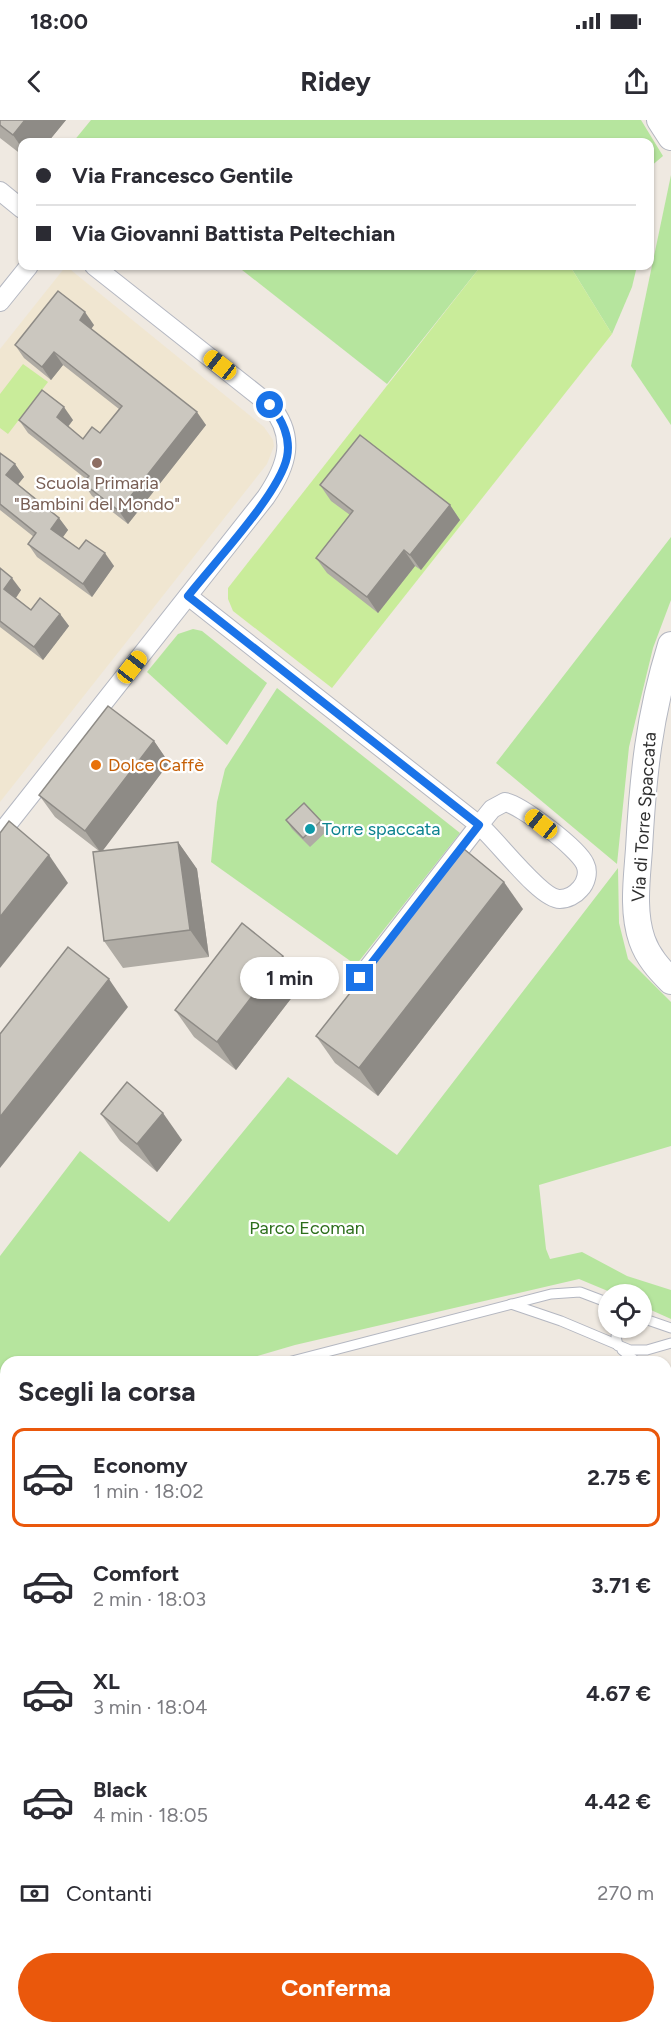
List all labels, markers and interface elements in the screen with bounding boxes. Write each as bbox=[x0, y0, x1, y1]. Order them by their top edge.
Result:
text: 18:00 bbox=[30, 8, 88, 35]
icon: back bbox=[18, 65, 51, 98]
text: Ridey bbox=[300, 65, 371, 98]
icon: share bbox=[620, 65, 653, 98]
text: Via Francesco Gentile bbox=[72, 162, 293, 189]
text: Via Giovanni Battista Peltechian bbox=[72, 220, 395, 247]
car bbox=[200, 347, 240, 383]
route start bbox=[256, 391, 283, 418]
marker: Scuola Primaria "Bambini del Mondo" bbox=[90, 456, 104, 470]
place label: Scuola Primaria "Bambini del Mondo" bbox=[14, 472, 180, 515]
car bbox=[114, 647, 150, 687]
street label: Via di Torre Spaccata bbox=[627, 731, 661, 903]
place label: Dolce Caffè bbox=[108, 754, 204, 776]
marker: Dolce Caffè bbox=[89, 758, 103, 772]
car bbox=[521, 806, 561, 842]
place label: Torre spaccata bbox=[322, 818, 441, 840]
marker: Torre spaccata bbox=[303, 822, 317, 836]
callout: 1 min bbox=[240, 957, 339, 999]
route end bbox=[346, 964, 373, 991]
text: 1 min bbox=[266, 966, 313, 990]
park label: Parco Ecoman bbox=[249, 1217, 365, 1239]
map controls bbox=[598, 1284, 652, 1338]
button: locate bbox=[598, 1284, 652, 1338]
text: Scegli la corsa bbox=[18, 1375, 196, 1408]
icon: car bbox=[21, 1451, 75, 1505]
text: Economy bbox=[93, 1452, 188, 1479]
text: 2.75 € bbox=[587, 1464, 651, 1491]
text: 1 min · 18:02 bbox=[93, 1479, 204, 1503]
icon: car bbox=[21, 1559, 75, 1613]
text: Comfort bbox=[93, 1560, 179, 1587]
text: 3.71 € bbox=[591, 1572, 651, 1599]
text: 2 min · 18:03 bbox=[93, 1587, 206, 1611]
icon: car bbox=[21, 1667, 75, 1721]
text: XL bbox=[93, 1668, 120, 1695]
text: 4.67 € bbox=[586, 1680, 651, 1707]
text: 3 min · 18:04 bbox=[93, 1695, 207, 1719]
icon: car bbox=[21, 1775, 75, 1829]
text: Black bbox=[93, 1776, 147, 1803]
text: 4.42 € bbox=[584, 1788, 651, 1815]
text: 4 min · 18:05 bbox=[93, 1803, 208, 1827]
icon: cash bbox=[18, 1877, 51, 1910]
text: Contanti bbox=[66, 1880, 152, 1907]
text: 270 m bbox=[597, 1881, 654, 1905]
button: Conferma bbox=[18, 1953, 654, 2022]

